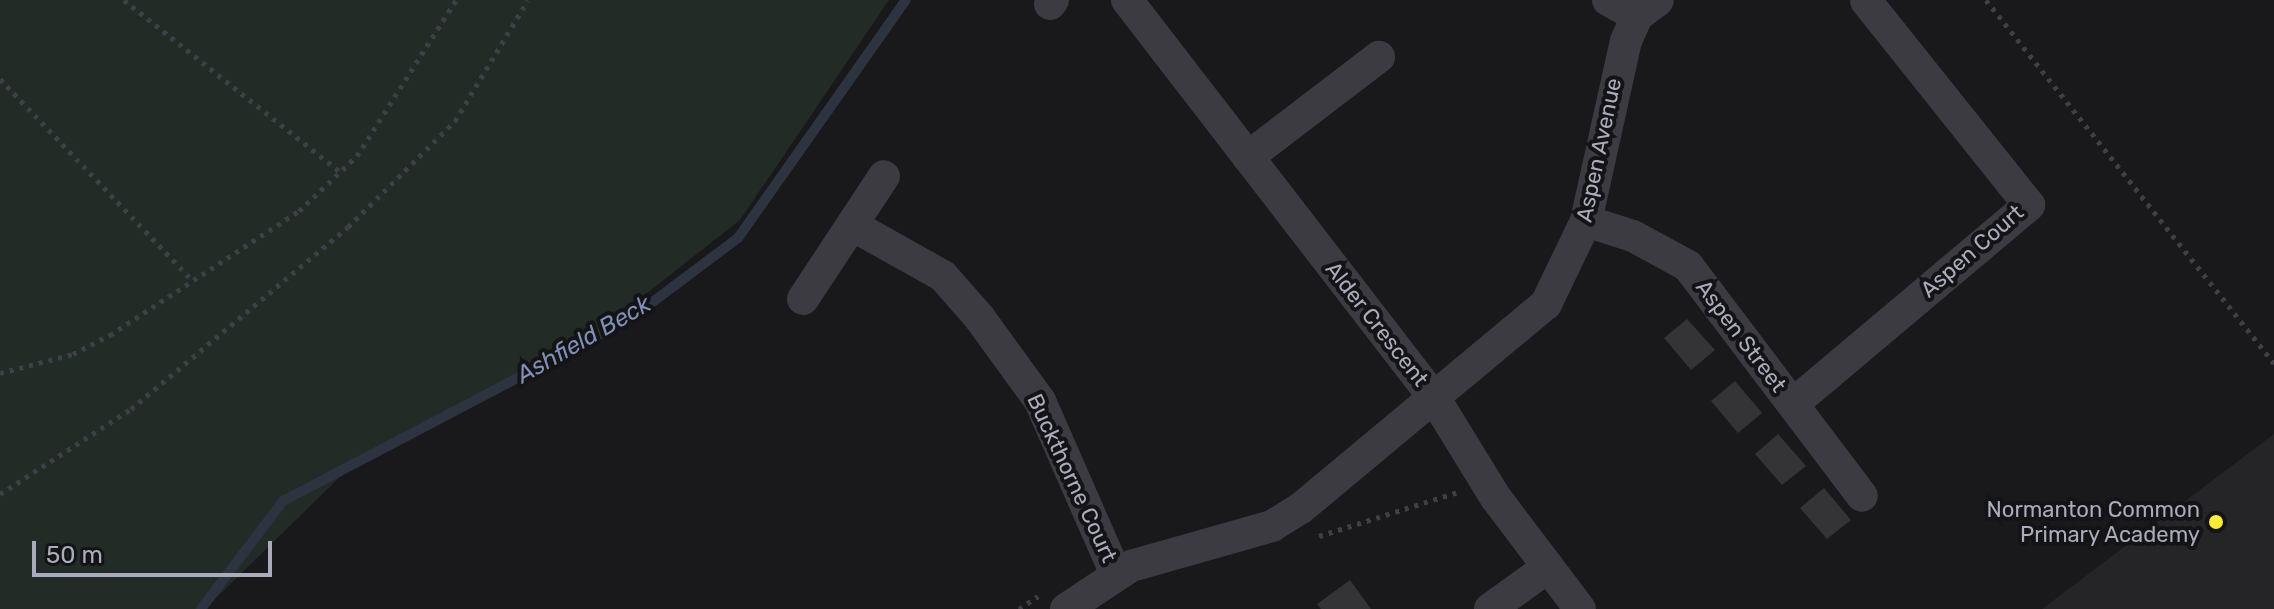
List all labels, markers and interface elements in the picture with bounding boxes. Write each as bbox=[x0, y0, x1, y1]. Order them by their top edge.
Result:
street label: Aspen Avenue bbox=[1571, 75, 1627, 225]
street label: Aspen Court bbox=[1915, 199, 2029, 303]
street label: Alder Crescent bbox=[1320, 256, 1434, 392]
street label: Aspen Street bbox=[1690, 275, 1792, 397]
water label: Ashfield Beck bbox=[512, 290, 656, 390]
street label: Buckthorne Court bbox=[1021, 390, 1123, 566]
place label: Normanton Common Primary Academy bbox=[1987, 496, 2200, 548]
marker: Normanton Common Primary Academy bbox=[2207, 513, 2225, 531]
scale bar bbox=[36, 525, 276, 575]
text: 50 m bbox=[46, 541, 103, 569]

